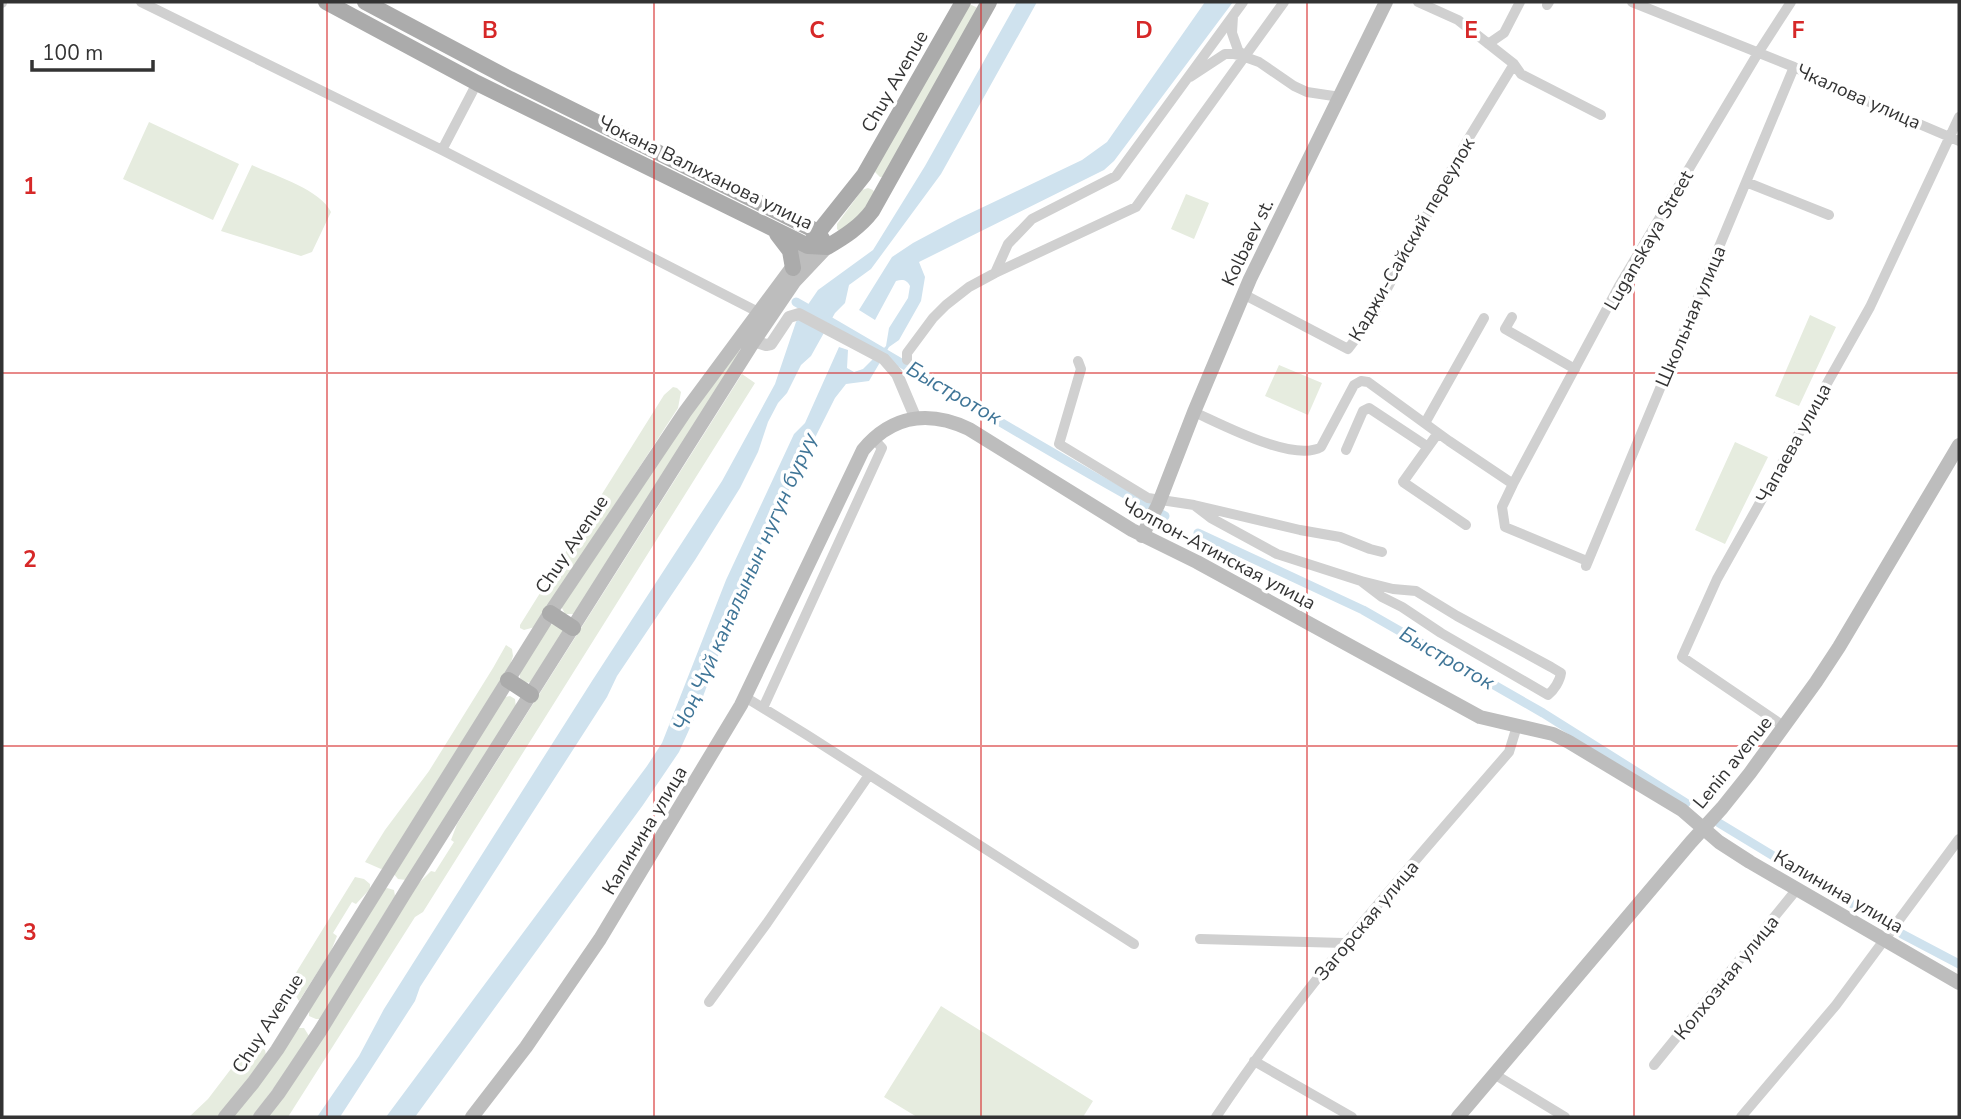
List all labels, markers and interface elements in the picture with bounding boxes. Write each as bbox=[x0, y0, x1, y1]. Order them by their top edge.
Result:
text: B bbox=[482, 15, 498, 46]
text: C bbox=[809, 15, 825, 46]
text: D bbox=[1135, 15, 1153, 46]
text: E bbox=[1464, 15, 1478, 46]
text: F bbox=[1792, 15, 1805, 46]
street label: Chuy Avenue bbox=[855, 26, 935, 137]
scale bar bbox=[32, 28, 152, 72]
text: 100 m bbox=[42, 39, 103, 67]
street label: Чкалова улица bbox=[1792, 58, 1925, 136]
street label: Чокана Валиханова улица bbox=[594, 110, 817, 236]
street label: Каджи-Сайский переулок bbox=[1343, 133, 1481, 346]
street label: Luganskaya Street bbox=[1598, 165, 1700, 315]
text: 1 bbox=[23, 171, 37, 202]
street label: Kolbaev st. bbox=[1216, 195, 1280, 290]
street label: Школьная улица bbox=[1649, 242, 1732, 391]
water label: Быстроток bbox=[902, 355, 1007, 432]
street label: Чапаева улица bbox=[1750, 379, 1838, 508]
water label: Чоң Чүй каналынын нугун буруу bbox=[666, 427, 824, 736]
street label: Chuy Avenue bbox=[529, 490, 614, 599]
street label: Чолпон-Атинская улица bbox=[1117, 492, 1320, 616]
text: 2 bbox=[23, 544, 37, 575]
water label: Быстроток bbox=[1395, 620, 1500, 697]
street label: Lenin avenue bbox=[1687, 711, 1778, 815]
street label: Калинина улица bbox=[596, 761, 694, 900]
street label: Калинина улица bbox=[1769, 844, 1908, 940]
street label: Загорская улица bbox=[1309, 855, 1425, 986]
street label: Колхозная улица bbox=[1668, 910, 1785, 1045]
text: 3 bbox=[23, 917, 37, 948]
street label: Chuy Avenue bbox=[226, 969, 310, 1078]

